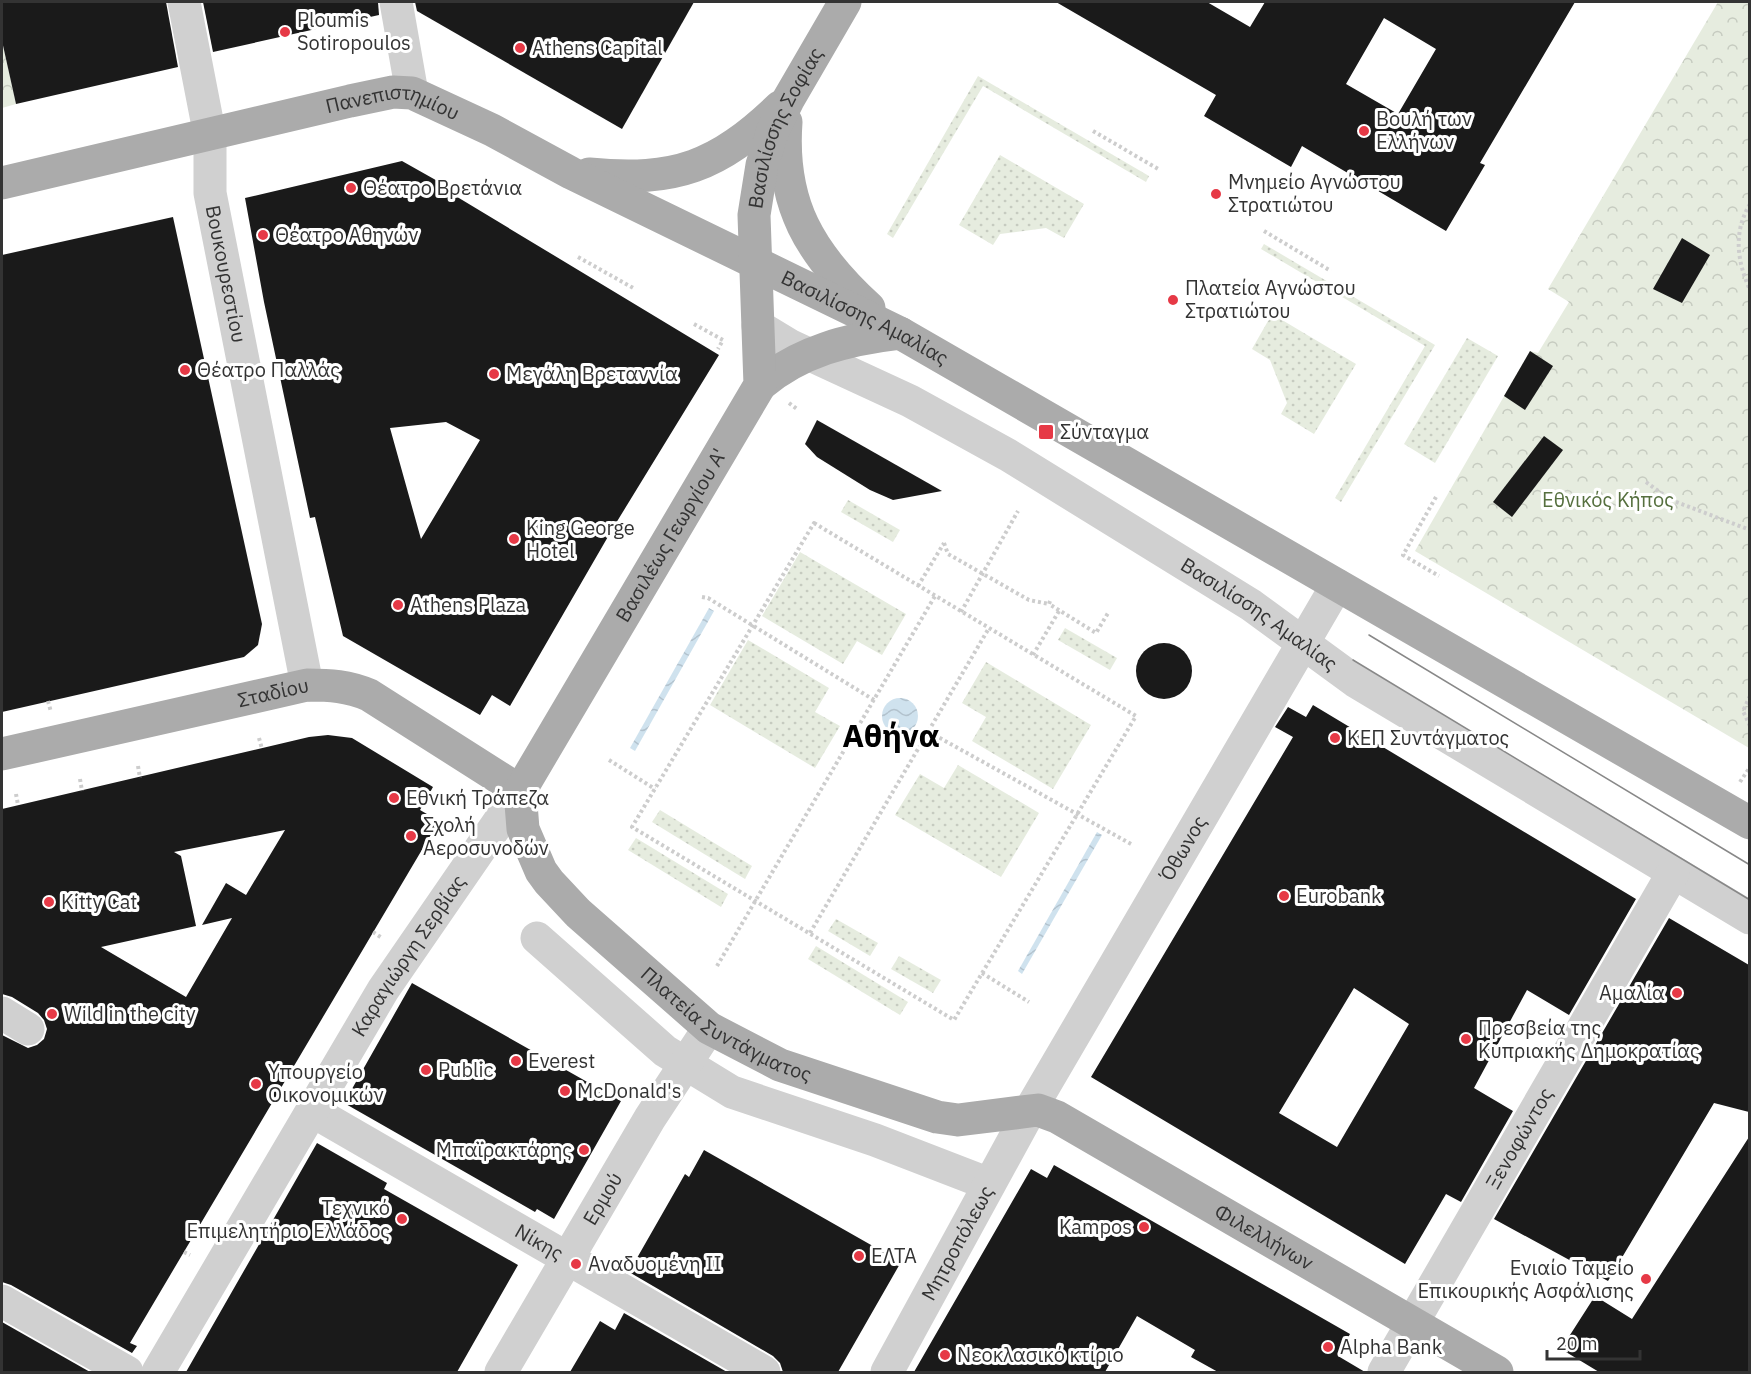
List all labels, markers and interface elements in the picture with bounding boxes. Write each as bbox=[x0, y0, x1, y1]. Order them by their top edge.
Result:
place label: Ploumis Sotiropoulos bbox=[297, 6, 411, 56]
marker: Ploumis Sotiropoulos bbox=[278, 25, 292, 39]
place label: Athens Capital bbox=[532, 34, 663, 61]
marker: Athens Capital bbox=[513, 41, 527, 55]
street label: Βασιλίσσης Σοφίας bbox=[741, 42, 829, 210]
street label: Πανεπιστημίου bbox=[323, 78, 464, 126]
place label: Βουλή των Ελλήνων bbox=[1376, 105, 1472, 155]
marker: Βουλή των Ελλήνων bbox=[1357, 124, 1371, 138]
place label: Μνημείο Αγνώστου Στρατιώτου bbox=[1228, 168, 1401, 218]
place label: Θέατρο Βρετάνια bbox=[363, 174, 522, 201]
marker: Θέατρο Βρετάνια bbox=[344, 181, 358, 195]
marker: Μνημείο Αγνώστου Στρατιώτου bbox=[1209, 187, 1223, 201]
street label: Βουκουρεστίου bbox=[200, 203, 253, 345]
place label: Θέατρο Αθηνών bbox=[275, 221, 419, 248]
marker: Θέατρο Αθηνών bbox=[256, 228, 270, 242]
street label: Βασιλίσσης Αμαλίας bbox=[777, 263, 953, 371]
place label: Πλατεία Αγνώστου Στρατιώτου bbox=[1185, 274, 1356, 324]
marker: Πλατεία Αγνώστου Στρατιώτου bbox=[1166, 293, 1180, 307]
place label: Θέατρο Παλλάς bbox=[197, 356, 340, 383]
place label: Μεγάλη Βρεταννία bbox=[506, 360, 678, 387]
marker: Θέατρο Παλλάς bbox=[178, 363, 192, 377]
marker: Μεγάλη Βρεταννία bbox=[487, 367, 501, 381]
place label: Σύνταγμα bbox=[1060, 418, 1149, 445]
marker: Σύνταγμα bbox=[1037, 423, 1055, 441]
street label: Βασιλέως Γεωργίου Α' bbox=[609, 443, 732, 627]
park label: Εθνικός Κήπος bbox=[1542, 486, 1674, 513]
place label: King George Hotel bbox=[526, 514, 635, 564]
marker: King George Hotel bbox=[507, 532, 521, 546]
street label: Βασιλίσσης Αμαλίας bbox=[1176, 551, 1343, 677]
place label: Athens Plaza bbox=[410, 591, 526, 618]
marker: Athens Plaza bbox=[391, 598, 405, 612]
street label: Σταδίου bbox=[235, 671, 311, 713]
district label: Αθήνα bbox=[842, 714, 940, 756]
place label: ΚΕΠ Συντάγματος bbox=[1347, 724, 1509, 751]
marker: ΚΕΠ Συντάγματος bbox=[1328, 731, 1342, 745]
place label: Εθνική Τράπεζα bbox=[406, 784, 549, 811]
marker: Εθνική Τράπεζα bbox=[387, 791, 401, 805]
street label: Όθωνος bbox=[1153, 810, 1212, 886]
place label: Σχολή Αεροσυνοδών bbox=[423, 811, 549, 861]
marker: Σχολή Αεροσυνοδών bbox=[404, 829, 418, 843]
street label: Καραγιώργη Σερβίας bbox=[345, 869, 472, 1041]
place label: Eurobank bbox=[1296, 882, 1382, 909]
place label: Kitty Cat bbox=[61, 888, 137, 915]
marker: Eurobank bbox=[1277, 889, 1291, 903]
marker: Kitty Cat bbox=[42, 895, 56, 909]
street label: Πλατεία Συντάγματος bbox=[635, 960, 815, 1088]
place label: Αμαλία bbox=[1599, 979, 1665, 1006]
marker: Αμαλία bbox=[1670, 986, 1684, 1000]
place label: Wild in the city bbox=[64, 1000, 196, 1027]
marker: Wild in the city bbox=[45, 1007, 59, 1021]
place label: Πρεσβεία της Κυπριακής Δημοκρατίας bbox=[1478, 1014, 1700, 1064]
marker: Πρεσβεία της Κυπριακής Δημοκρατίας bbox=[1459, 1032, 1473, 1046]
place label: Everest bbox=[528, 1047, 595, 1074]
marker: Everest bbox=[509, 1054, 523, 1068]
place label: Public bbox=[438, 1056, 494, 1083]
place label: Υπουργείο Οικονομικών bbox=[268, 1058, 384, 1108]
marker: Public bbox=[419, 1063, 433, 1077]
marker: Υπουργείο Οικονομικών bbox=[249, 1077, 263, 1091]
place label: McDonald's bbox=[577, 1077, 682, 1104]
street label: Ξενοφώντος bbox=[1479, 1082, 1559, 1194]
marker: McDonald's bbox=[558, 1084, 572, 1098]
place label: Μπαϊρακτάρης bbox=[436, 1136, 572, 1163]
marker: Μπαϊρακτάρης bbox=[577, 1143, 591, 1157]
street label: Ερμού bbox=[576, 1167, 628, 1230]
street label: Μητροπόλεως bbox=[915, 1180, 999, 1305]
place label: Τεχνικό Επιμελητήριο Ελλάδος bbox=[186, 1194, 390, 1244]
street label: Φιλελλήνων bbox=[1210, 1197, 1319, 1276]
marker: Τεχνικό Επιμελητήριο Ελλάδος bbox=[395, 1212, 409, 1226]
place label: Kampos bbox=[1059, 1213, 1132, 1240]
street label: Νίκης bbox=[510, 1217, 569, 1266]
marker: Kampos bbox=[1137, 1220, 1151, 1234]
place label: ΕΛΤΑ bbox=[871, 1242, 917, 1269]
marker: ΕΛΤΑ bbox=[852, 1249, 866, 1263]
place label: Αναδυομένη ΙΙ bbox=[588, 1250, 721, 1277]
place label: Ενιαίο Ταμείο Επικουρικής Ασφάλισης bbox=[1418, 1254, 1634, 1304]
marker: Αναδυομένη ΙΙ bbox=[569, 1257, 583, 1271]
marker: Ενιαίο Ταμείο Επικουρικής Ασφάλισης bbox=[1639, 1272, 1653, 1286]
scale bar bbox=[1547, 1323, 1640, 1361]
text: 20 m bbox=[1556, 1332, 1598, 1355]
place label: Alpha Bank bbox=[1340, 1333, 1443, 1360]
marker: Alpha Bank bbox=[1321, 1340, 1335, 1354]
place label: Νεοκλασικό κτίριο bbox=[957, 1341, 1124, 1368]
marker: Νεοκλασικό κτίριο bbox=[938, 1348, 952, 1362]

